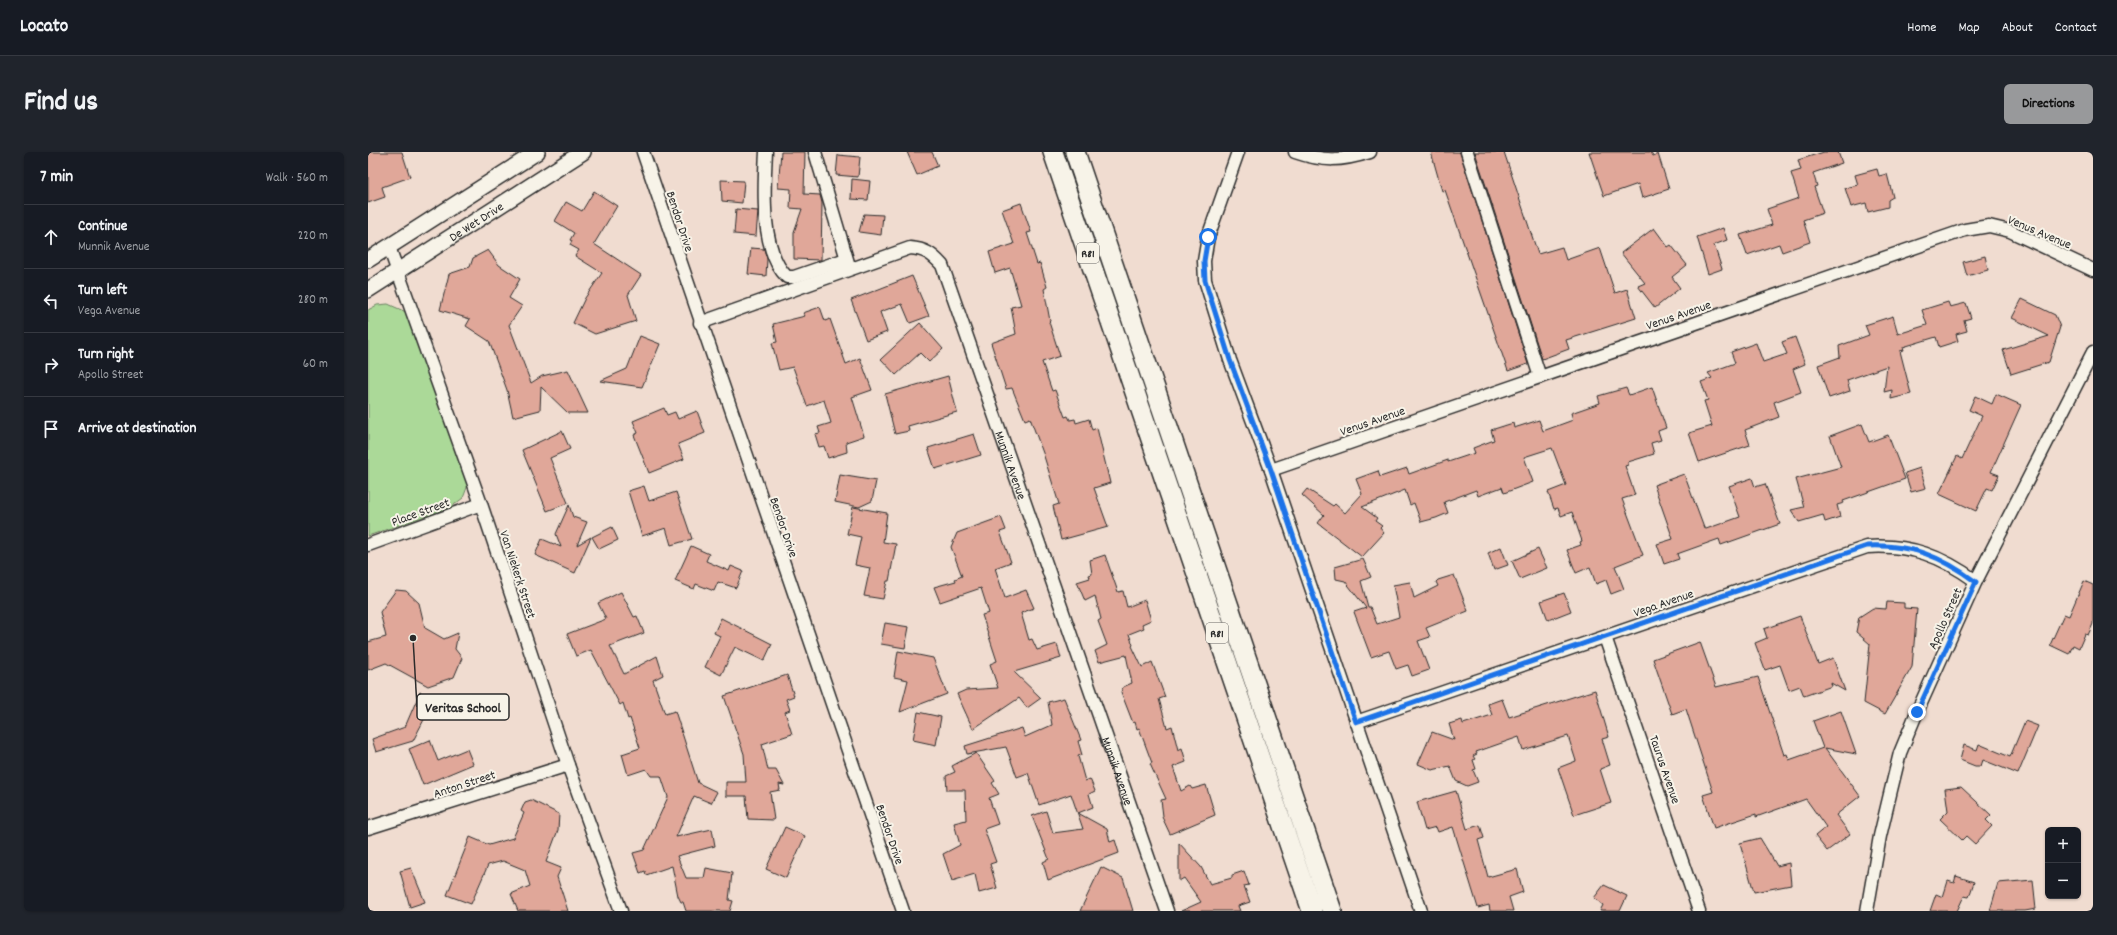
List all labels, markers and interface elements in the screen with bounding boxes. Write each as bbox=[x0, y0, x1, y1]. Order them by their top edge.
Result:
text: Locato bbox=[20, 14, 68, 41]
text: Home bbox=[1907, 18, 1936, 38]
text: Map bbox=[1958, 18, 1980, 38]
text: About bbox=[2002, 18, 2033, 38]
text: Contact bbox=[2055, 18, 2097, 38]
text: Find us bbox=[24, 84, 98, 124]
button: Directions bbox=[2004, 84, 2093, 124]
text: 7 min bbox=[40, 166, 73, 190]
text: Walk · 560 m bbox=[266, 169, 328, 188]
street label: Bendor Drive bbox=[660, 189, 697, 255]
street label: De Wet Drive bbox=[446, 198, 508, 248]
street label: Venus Avenue bbox=[2004, 211, 2074, 255]
text: Continue bbox=[78, 216, 127, 238]
icon: ahead bbox=[40, 226, 62, 248]
text: 220 m bbox=[298, 227, 328, 246]
route start bbox=[1199, 228, 1217, 246]
text: Munnik Avenue bbox=[78, 238, 150, 257]
road number: R81 bbox=[1077, 243, 1099, 263]
text: Turn left bbox=[78, 280, 127, 302]
icon: left bbox=[40, 290, 62, 312]
text: 280 m bbox=[298, 291, 328, 310]
street label: Venus Avenue bbox=[1644, 296, 1714, 336]
text: Vega Avenue bbox=[78, 302, 140, 321]
text: Turn right bbox=[78, 344, 134, 366]
icon: right bbox=[40, 354, 62, 376]
text: 60 m bbox=[303, 355, 328, 374]
text: Apollo Street bbox=[78, 366, 143, 385]
street label: Venus Avenue bbox=[1338, 402, 1408, 442]
icon: arrive bbox=[40, 418, 62, 440]
text: Arrive at destination bbox=[78, 418, 196, 440]
street label: Munnik Avenue bbox=[989, 429, 1030, 503]
street label: Place Street bbox=[389, 494, 453, 533]
street label: Bendor Drive bbox=[763, 495, 802, 561]
street label: Van Niekerk Street bbox=[493, 528, 540, 621]
street label: Vega Avenue bbox=[1631, 585, 1697, 623]
street label: Apollo Street bbox=[1924, 585, 1968, 653]
road number: R81 bbox=[1206, 623, 1228, 643]
callout: Veritas School bbox=[417, 694, 509, 720]
text: Veritas School bbox=[425, 699, 501, 719]
route end bbox=[1908, 703, 1926, 721]
street label: Taurus Avenue bbox=[1643, 733, 1684, 807]
street label: Munnik Avenue bbox=[1095, 735, 1137, 809]
street label: Anton Street bbox=[431, 766, 498, 804]
street label: Bendor Drive bbox=[869, 802, 908, 868]
map controls bbox=[2045, 827, 2081, 899]
button: + bbox=[2045, 827, 2081, 863]
button: − bbox=[2045, 863, 2081, 899]

